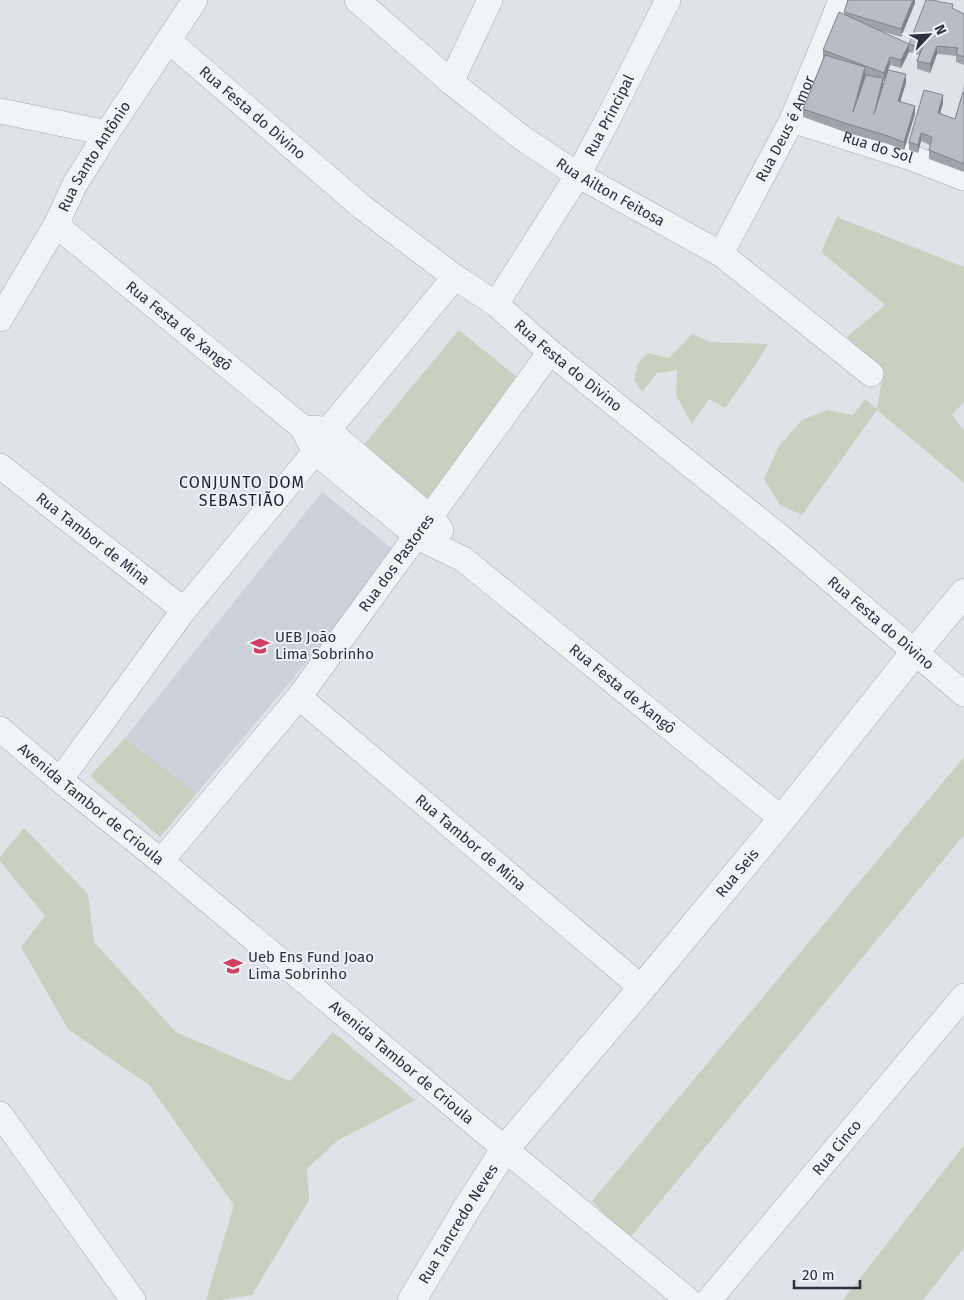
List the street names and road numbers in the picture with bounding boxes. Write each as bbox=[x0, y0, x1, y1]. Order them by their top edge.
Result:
street label: Rua Festa do Divino bbox=[196, 62, 309, 163]
street label: Rua Principal bbox=[581, 71, 638, 160]
street label: Rua Deus é Amor bbox=[752, 73, 819, 185]
street label: Rua Santo Antônio bbox=[54, 98, 135, 215]
street label: Rua do Sol bbox=[840, 128, 916, 167]
street label: Rua Ailton Feitosa bbox=[553, 154, 668, 230]
street label: Rua Festa de Xangô bbox=[122, 277, 236, 375]
street label: Rua Festa do Divino bbox=[511, 316, 626, 415]
street label: Rua Tambor de Mina bbox=[32, 489, 153, 589]
street label: Rua dos Pastores bbox=[355, 511, 438, 615]
street label: Rua Festa do Divino bbox=[824, 572, 938, 673]
street label: Rua Festa de Xangô bbox=[566, 640, 679, 738]
street label: Avenida Tambor de Crioula bbox=[14, 739, 168, 869]
street label: Rua Tambor de Mina bbox=[412, 791, 530, 895]
street label: Rua Seis bbox=[712, 845, 763, 901]
street label: Avenida Tambor de Crioula bbox=[326, 997, 478, 1128]
street label: Rua Cinco bbox=[808, 1116, 865, 1179]
street label: Rua Tancredo Neves bbox=[415, 1161, 502, 1287]

